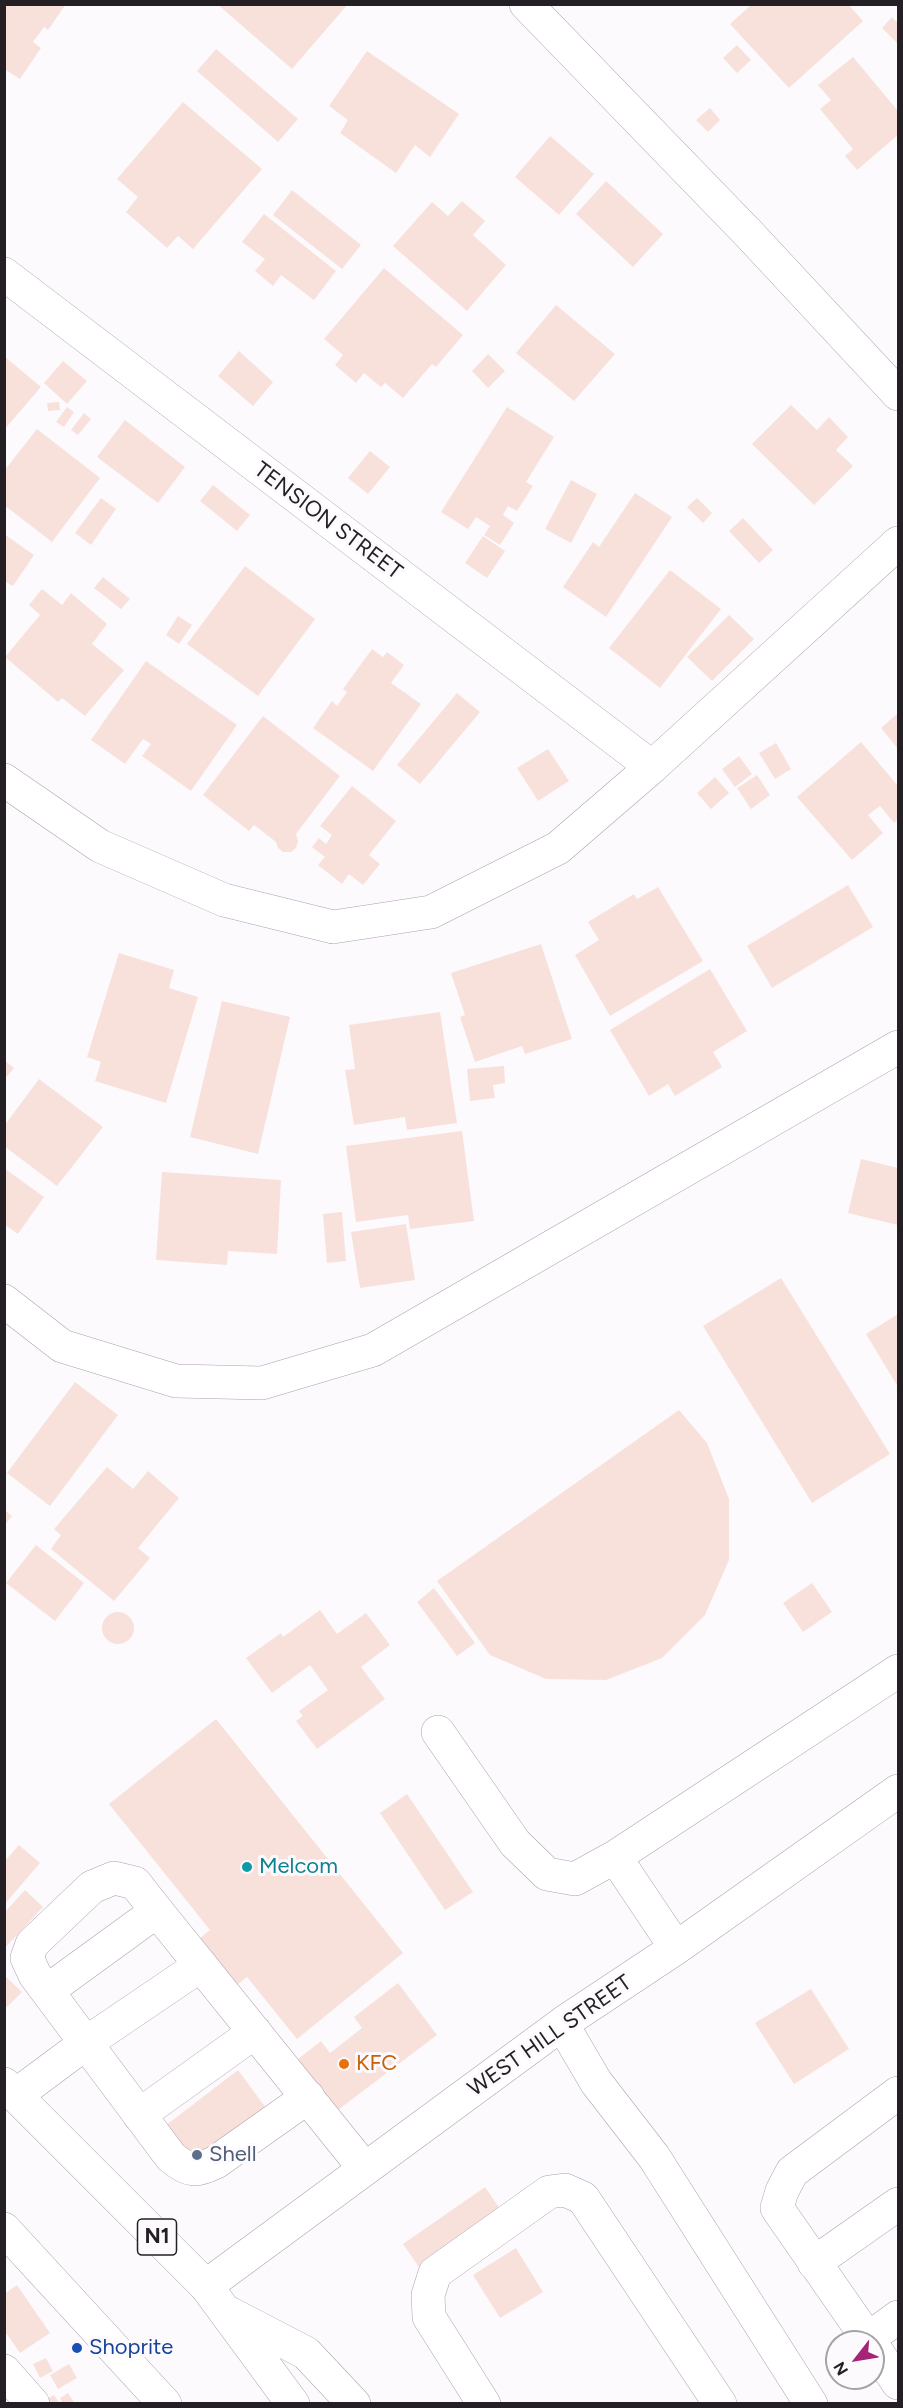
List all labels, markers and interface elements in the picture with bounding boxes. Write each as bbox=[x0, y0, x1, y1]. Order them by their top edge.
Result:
street label: TENSION STREET bbox=[249, 457, 407, 585]
place label: Melcom bbox=[259, 1854, 338, 1880]
marker: Melcom bbox=[240, 1860, 254, 1874]
street label: WEST HILL STREET bbox=[463, 1970, 637, 2102]
place label: KFC bbox=[356, 2051, 397, 2077]
marker: KFC bbox=[337, 2057, 351, 2071]
place label: Shell bbox=[209, 2142, 256, 2168]
marker: Shell bbox=[190, 2148, 204, 2162]
road number: N1 bbox=[138, 2219, 176, 2255]
north arrow bbox=[825, 2330, 885, 2390]
place label: Shoprite bbox=[89, 2335, 173, 2361]
marker: Shoprite bbox=[70, 2341, 84, 2355]
text: N bbox=[830, 2358, 852, 2379]

